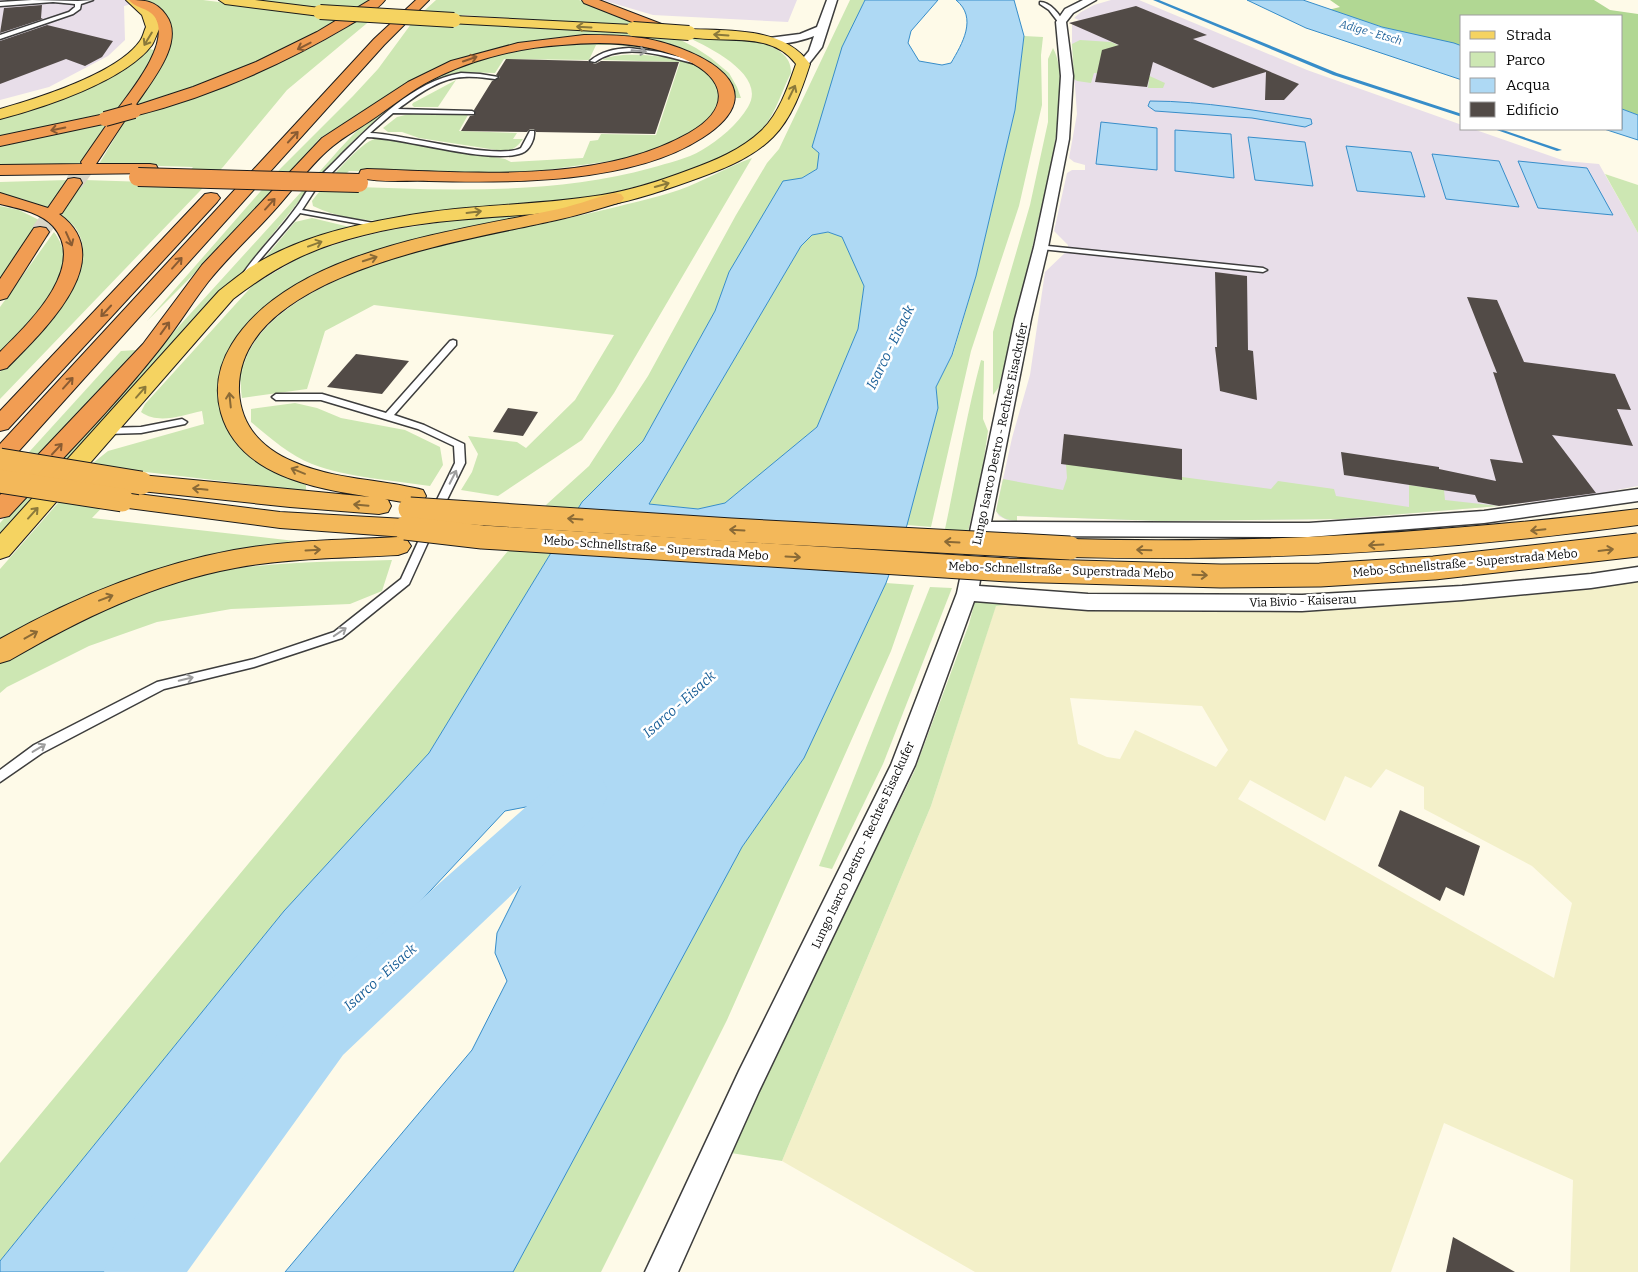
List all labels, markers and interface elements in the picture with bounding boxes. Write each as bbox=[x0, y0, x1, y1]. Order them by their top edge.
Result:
legend bbox=[1460, 15, 1623, 130]
water label: Adige - Etsch bbox=[1337, 17, 1404, 48]
one-way arrow bbox=[577, 22, 593, 31]
text: Strada bbox=[1506, 26, 1552, 44]
one-way arrow bbox=[713, 30, 729, 39]
one-way arrow bbox=[142, 31, 152, 45]
one-way arrow bbox=[297, 42, 312, 51]
one-way arrow bbox=[631, 46, 647, 56]
text: Parco bbox=[1506, 51, 1545, 69]
one-way arrow bbox=[462, 54, 478, 64]
text: Acqua bbox=[1506, 76, 1550, 94]
one-way arrow bbox=[788, 85, 797, 100]
text: Edificio bbox=[1506, 101, 1559, 119]
one-way arrow bbox=[50, 125, 66, 135]
one-way arrow bbox=[287, 130, 299, 143]
one-way arrow bbox=[654, 180, 670, 190]
one-way arrow bbox=[265, 198, 276, 211]
one-way arrow bbox=[465, 207, 481, 217]
one-way arrow bbox=[65, 231, 74, 246]
one-way arrow bbox=[307, 239, 322, 248]
one-way arrow bbox=[361, 253, 377, 263]
one-way arrow bbox=[171, 257, 183, 270]
water label: Isarco - Eisack bbox=[863, 302, 918, 392]
one-way arrow bbox=[100, 304, 112, 317]
one-way arrow bbox=[160, 321, 170, 335]
street label: Lungo Isarco Destro - Rechtes Eisackufer bbox=[970, 321, 1031, 546]
one-way arrow bbox=[62, 377, 74, 390]
one-way arrow bbox=[135, 386, 146, 399]
one-way arrow bbox=[225, 392, 235, 408]
one-way arrow bbox=[51, 443, 63, 455]
one-way arrow bbox=[291, 466, 306, 475]
one-way arrow bbox=[448, 469, 458, 484]
one-way arrow bbox=[192, 484, 208, 494]
one-way arrow bbox=[354, 500, 370, 509]
one-way arrow bbox=[27, 507, 38, 520]
one-way arrow bbox=[567, 515, 583, 524]
one-way arrow bbox=[1530, 525, 1546, 535]
one-way arrow bbox=[729, 526, 745, 535]
street label: Mebo-Schnellstraße - Superstrada Mebo bbox=[543, 533, 769, 563]
one-way arrow bbox=[944, 537, 960, 546]
one-way arrow bbox=[1368, 540, 1384, 549]
one-way arrow bbox=[1598, 545, 1614, 555]
one-way arrow bbox=[305, 546, 321, 555]
one-way arrow bbox=[1136, 546, 1152, 555]
street label: Mebo-Schnellstraße - Superstrada Mebo bbox=[1352, 546, 1578, 580]
one-way arrow bbox=[785, 552, 801, 561]
street label: Mebo-Schnellstraße - Superstrada Mebo bbox=[948, 559, 1174, 581]
one-way arrow bbox=[1192, 571, 1208, 580]
street label: Via Bivio - Kaiserau bbox=[1249, 592, 1357, 610]
one-way arrow bbox=[98, 593, 113, 602]
one-way arrow bbox=[333, 627, 347, 637]
one-way arrow bbox=[23, 629, 37, 639]
water label: Isarco - Eisack bbox=[640, 667, 719, 741]
one-way arrow bbox=[177, 674, 193, 683]
street label: Lungo Isarco Destro - Rechtes Eisackufer bbox=[809, 739, 918, 951]
one-way arrow bbox=[32, 743, 46, 753]
water label: Isarco - Eisack bbox=[341, 940, 420, 1014]

